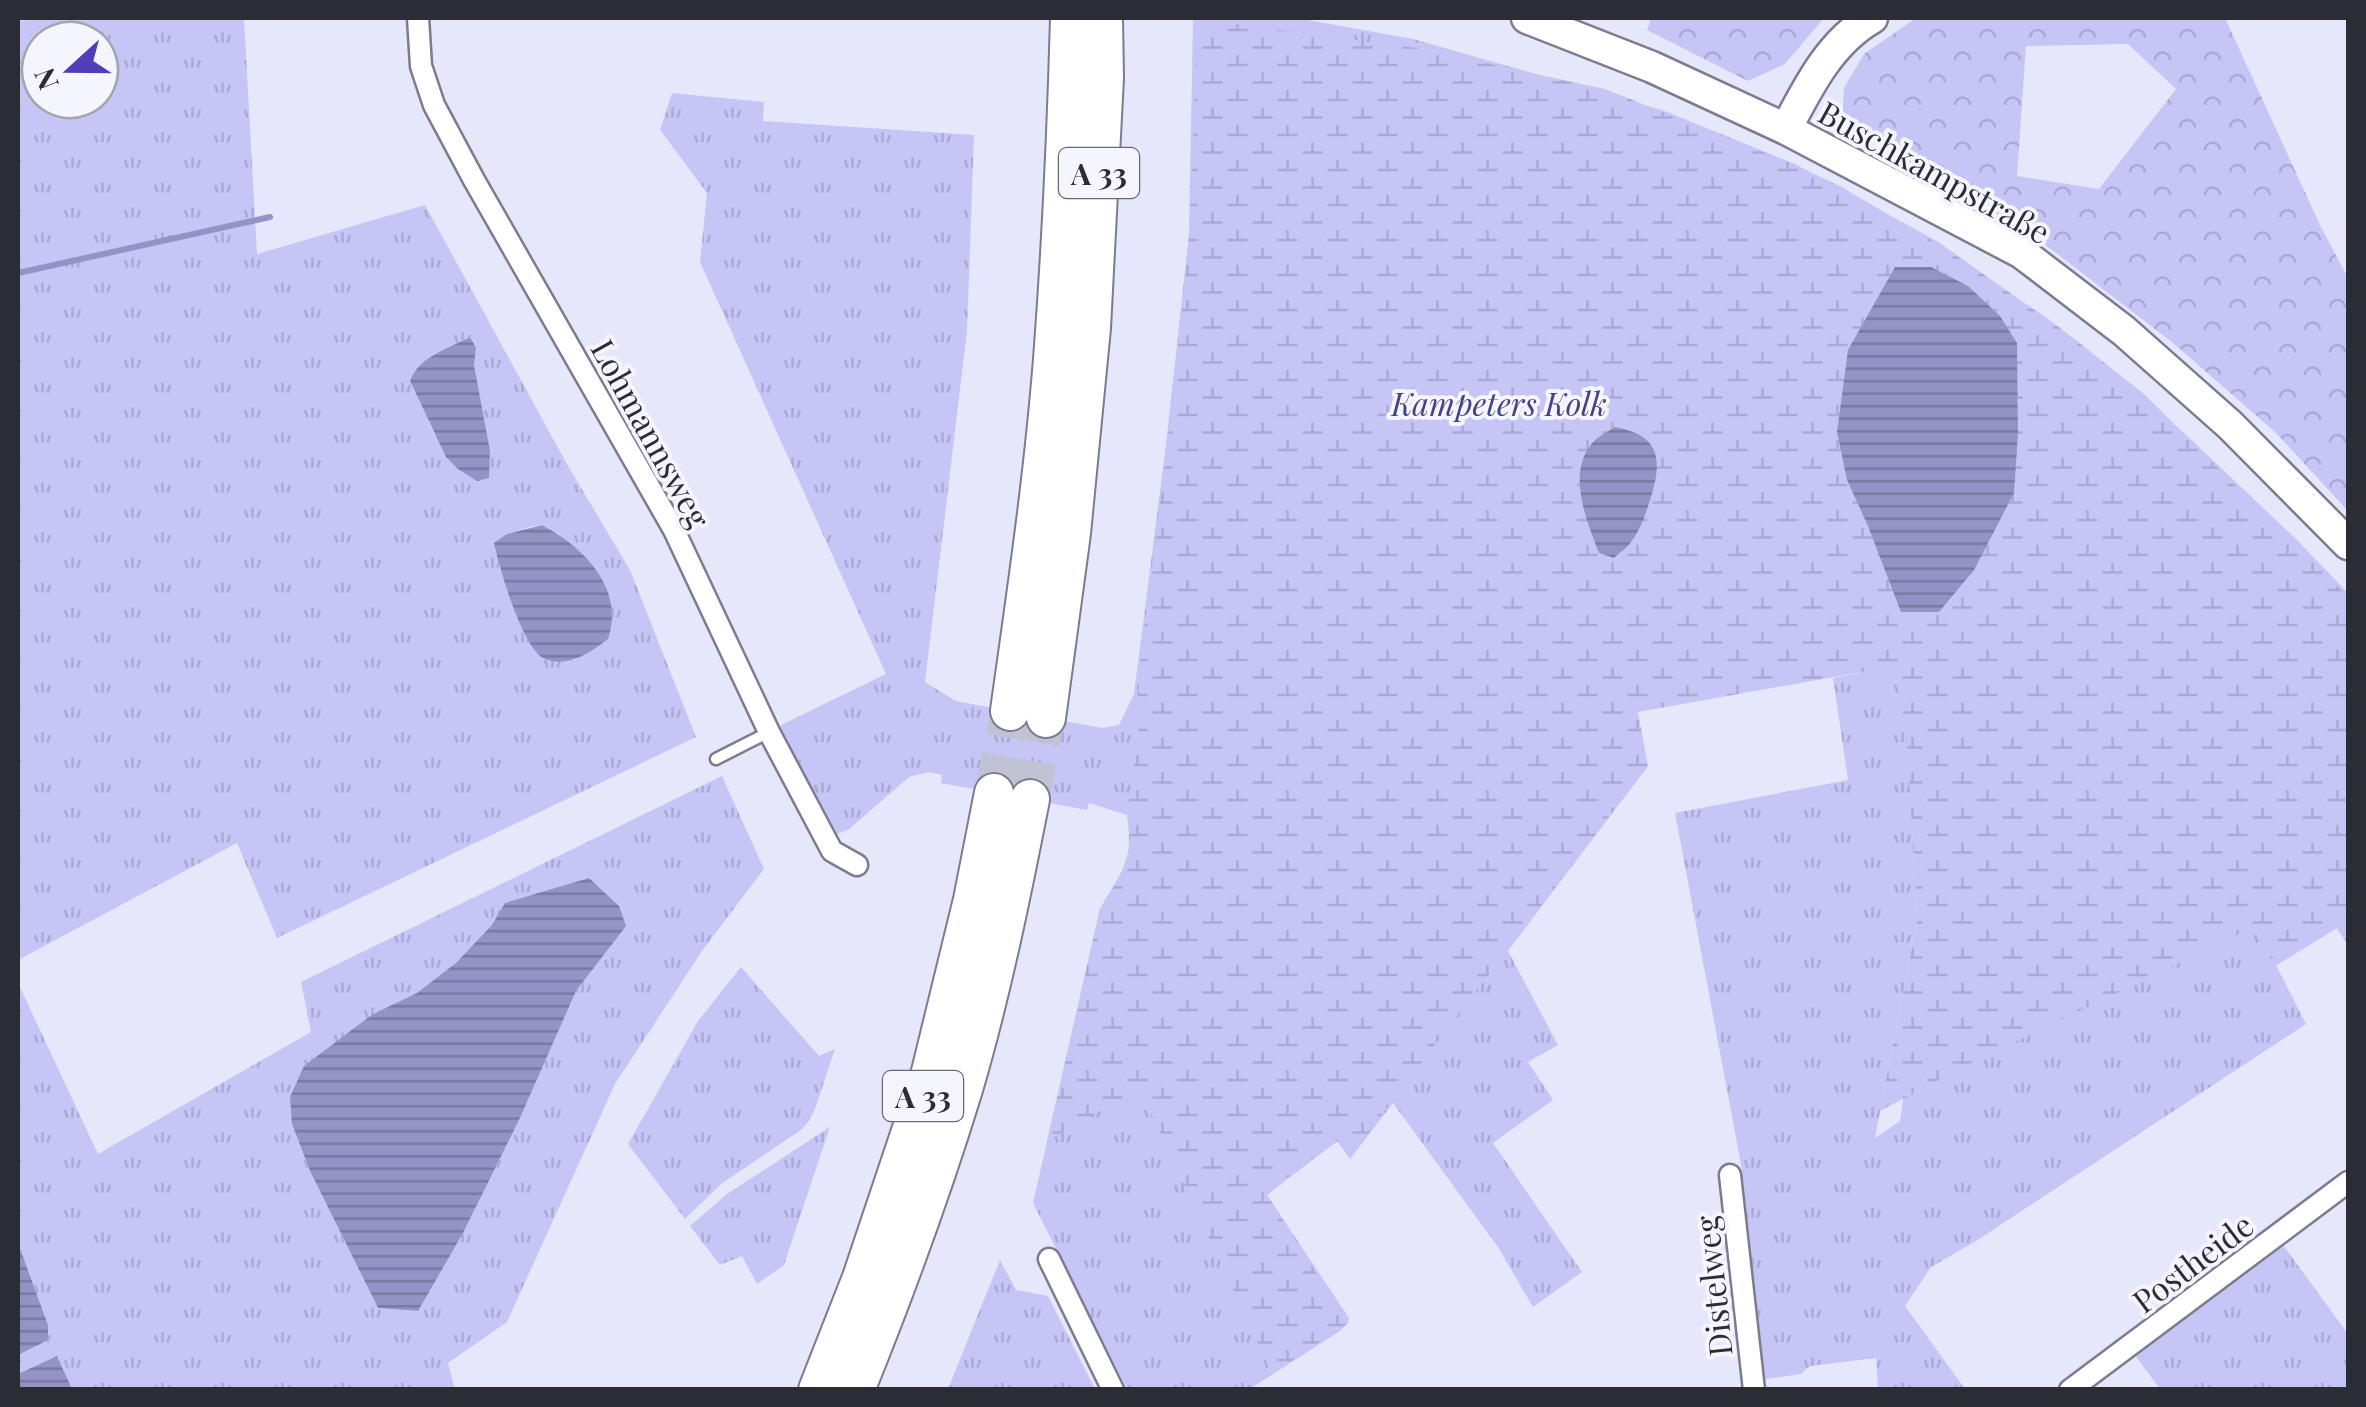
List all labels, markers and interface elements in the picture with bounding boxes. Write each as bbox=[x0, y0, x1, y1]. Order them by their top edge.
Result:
north arrow bbox=[20, 20, 120, 120]
text: N bbox=[24, 63, 66, 96]
street label: Buschkampstraße bbox=[1812, 90, 2058, 252]
road number: A 33 bbox=[1059, 148, 1139, 198]
street label: Lohmannsweg bbox=[582, 331, 722, 535]
park label: Kampeters Kolk bbox=[1389, 381, 1607, 424]
road number: A 33 bbox=[883, 1071, 963, 1121]
street label: Postheide bbox=[2123, 1202, 2261, 1322]
street label: Distelweg bbox=[1683, 1214, 1741, 1358]

